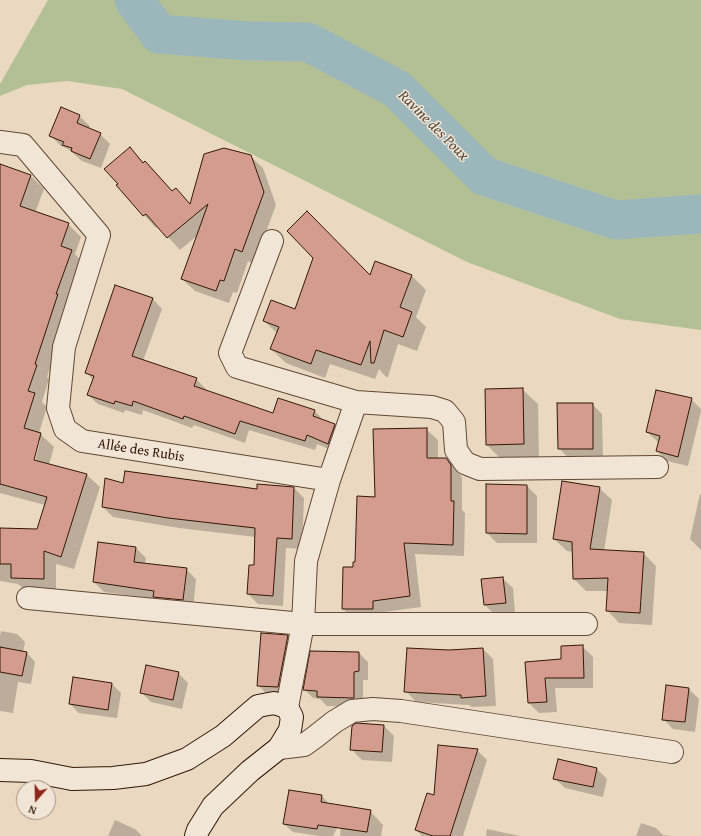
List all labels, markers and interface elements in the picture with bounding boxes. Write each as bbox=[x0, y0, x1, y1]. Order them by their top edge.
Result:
water label: Ravine des Poux bbox=[394, 87, 472, 165]
street label: Allée des Rubis bbox=[96, 436, 186, 466]
north arrow bbox=[16, 780, 56, 820]
text: N bbox=[26, 802, 38, 819]

